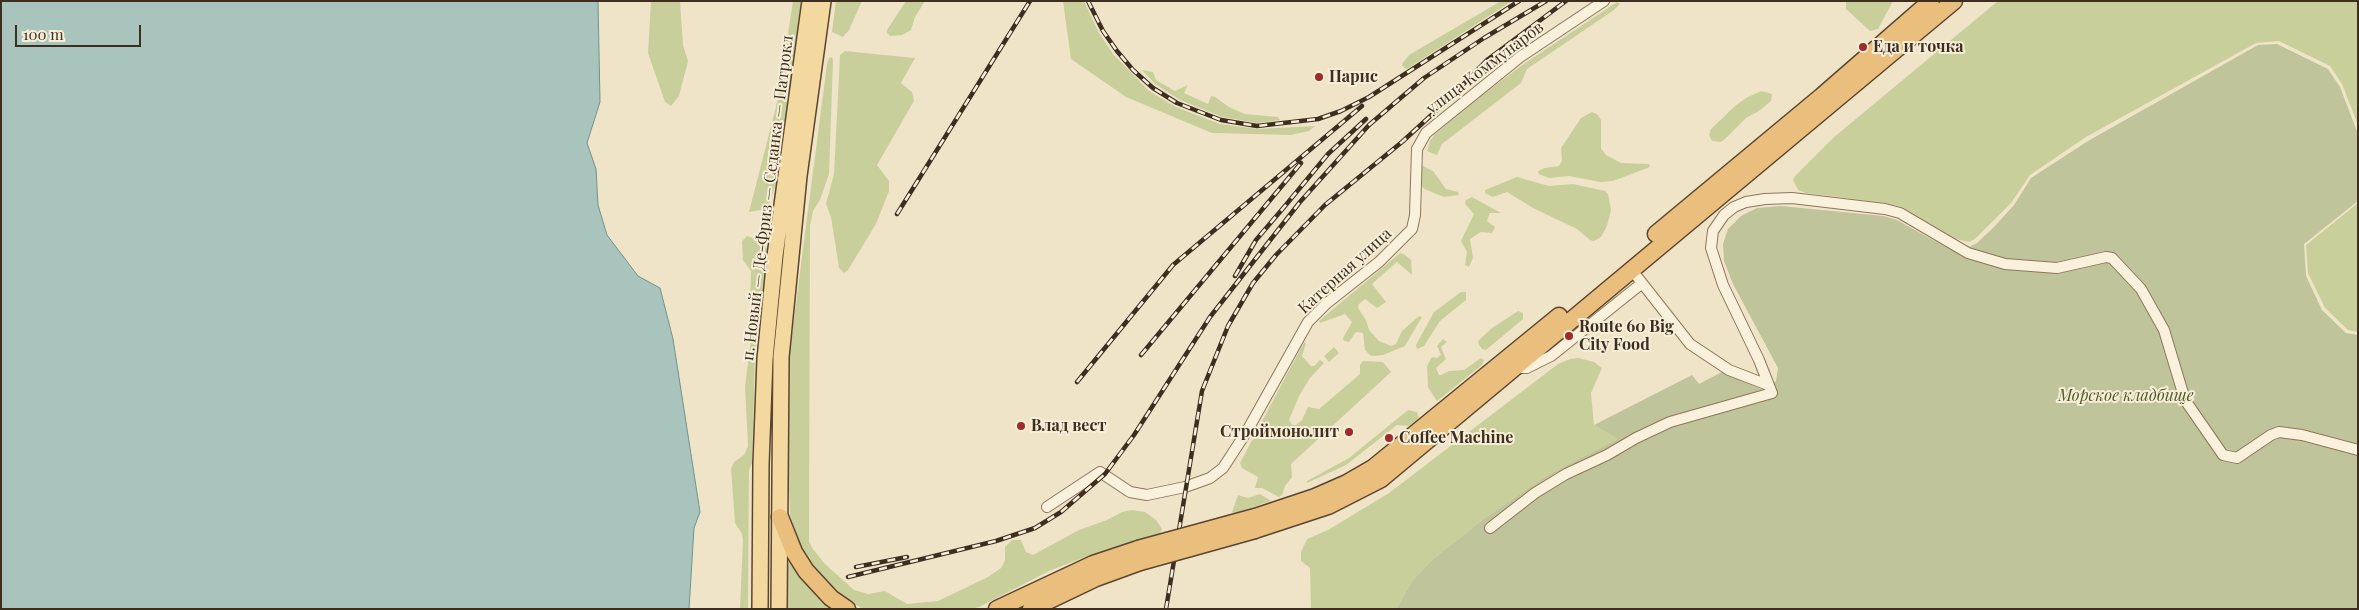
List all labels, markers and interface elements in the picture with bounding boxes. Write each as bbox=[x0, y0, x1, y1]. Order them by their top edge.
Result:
scale bar bbox=[18, 15, 144, 47]
street label: улица Коммунаров bbox=[1423, 18, 1547, 118]
text: 100 m bbox=[23, 24, 64, 44]
street label: п. Новый — Де-Фриз — Седанка — Патрокл bbox=[739, 34, 797, 362]
place label: Еда и точка bbox=[1873, 37, 1964, 57]
marker: Еда и точка bbox=[1857, 41, 1869, 53]
place label: Парис bbox=[1329, 67, 1378, 87]
marker: Парис bbox=[1313, 71, 1325, 83]
street label: Катерная улица bbox=[1295, 224, 1395, 318]
place label: Route 60 Big City Food bbox=[1579, 317, 1674, 355]
marker: Route 60 Big City Food bbox=[1563, 330, 1575, 342]
park label: Морское кладбище bbox=[2058, 386, 2194, 406]
place label: Влад вест bbox=[1031, 416, 1107, 436]
marker: Влад вест bbox=[1015, 420, 1027, 432]
place label: Строймонолит bbox=[1220, 422, 1339, 442]
marker: Строймонолит bbox=[1343, 426, 1355, 438]
place label: Coffee Machine bbox=[1399, 428, 1513, 448]
marker: Coffee Machine bbox=[1383, 432, 1395, 444]

